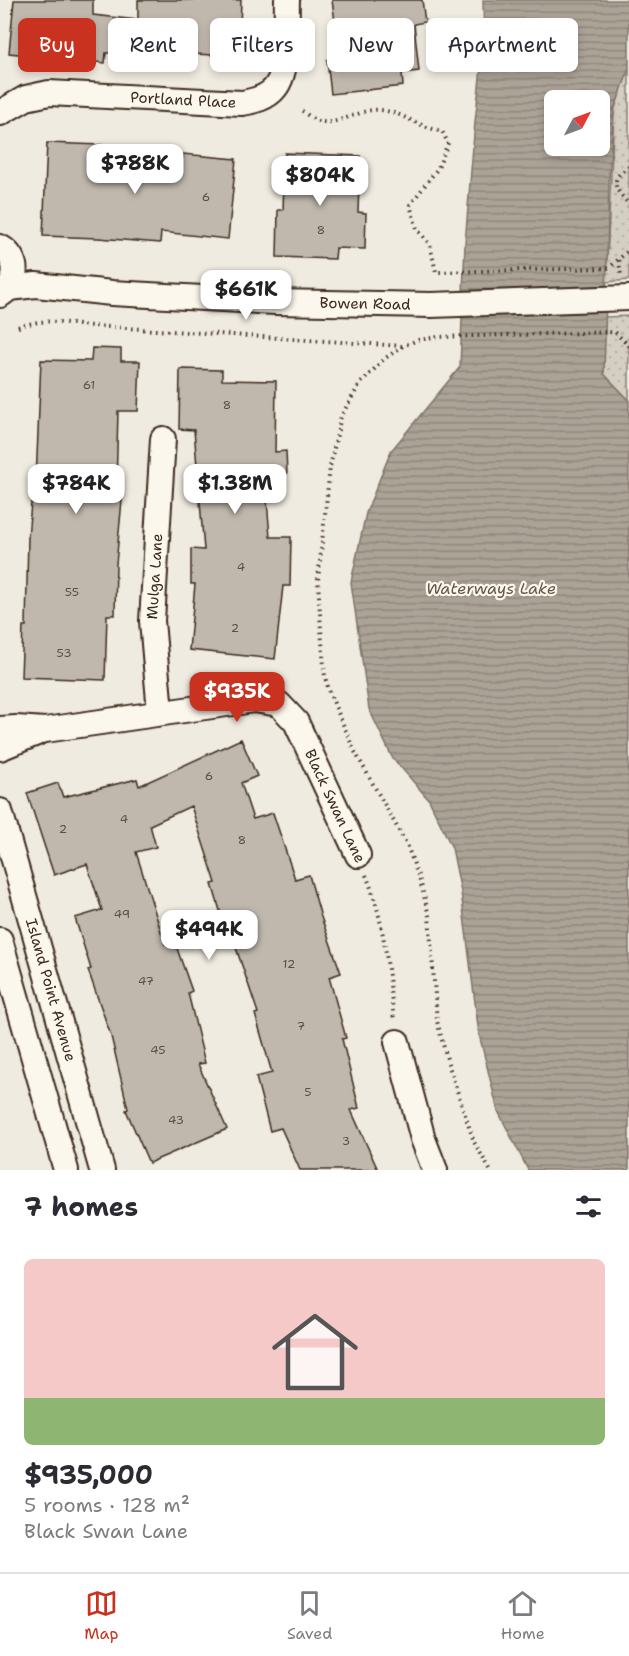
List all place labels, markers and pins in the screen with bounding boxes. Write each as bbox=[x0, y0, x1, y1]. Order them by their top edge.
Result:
pin: $788K bbox=[93, 144, 177, 195]
pin: $804K bbox=[278, 156, 362, 207]
pin: $661K bbox=[204, 270, 288, 321]
pin: $784K bbox=[34, 464, 118, 515]
pin: $1.38M bbox=[186, 464, 284, 515]
pin: $935K bbox=[195, 672, 279, 723]
pin: $494K bbox=[167, 910, 251, 961]

